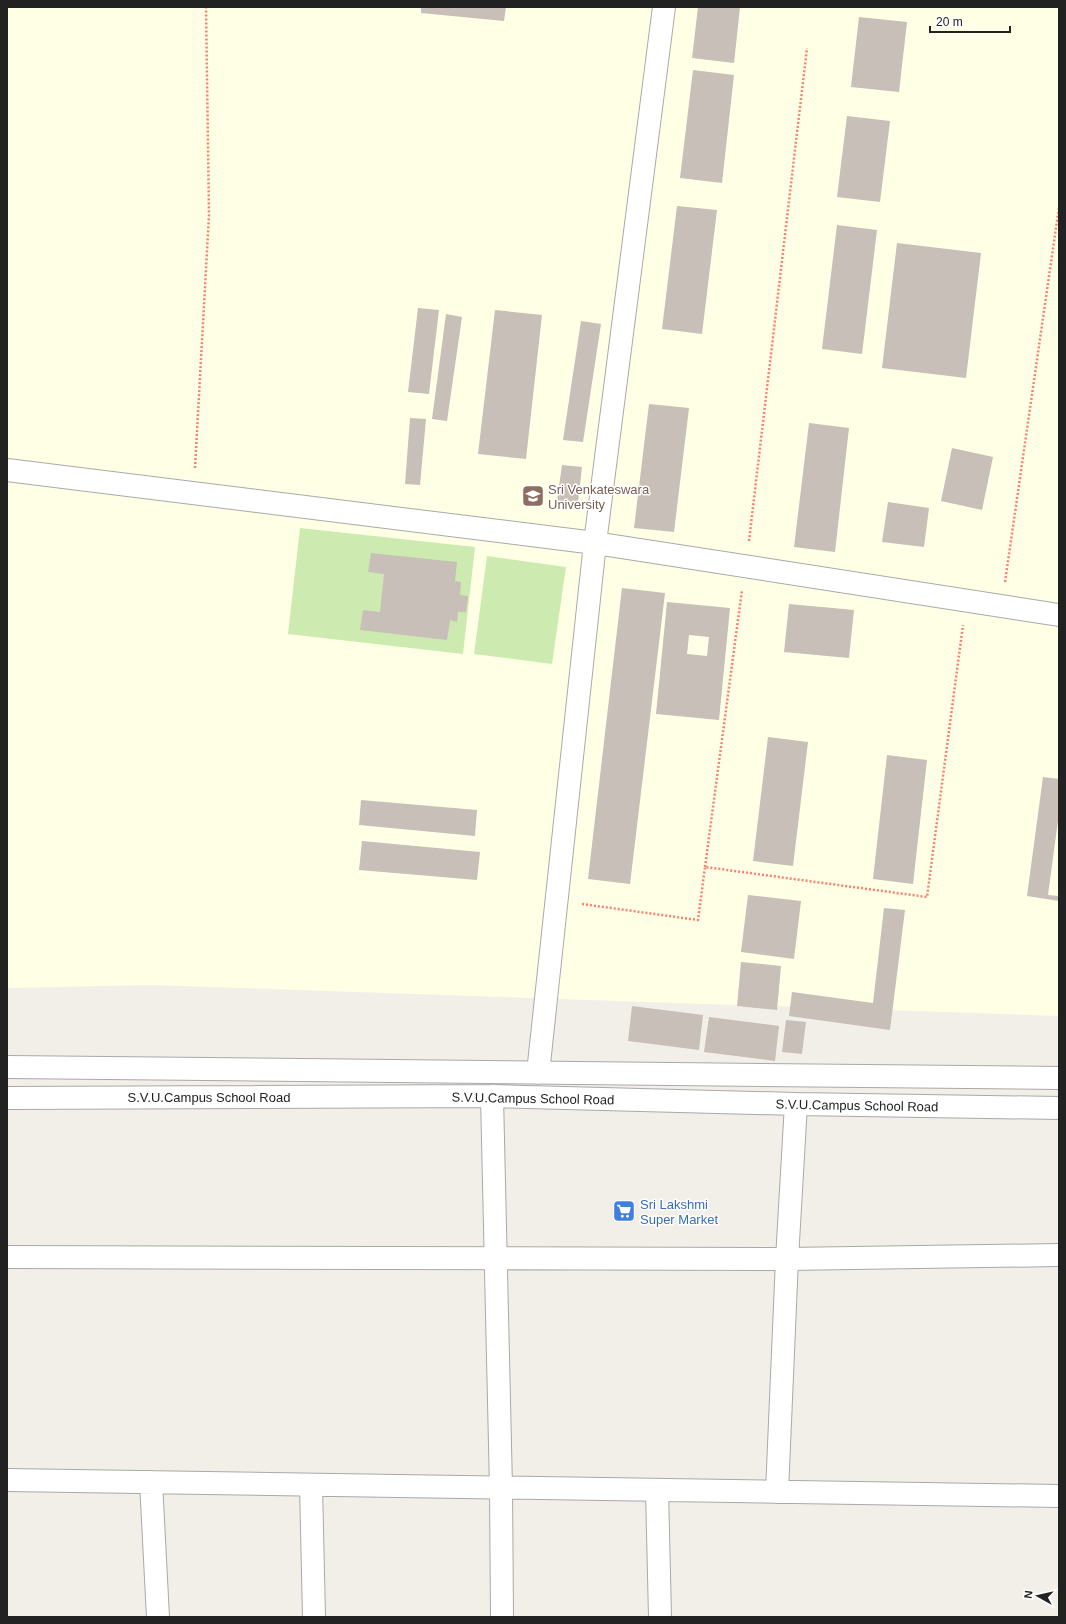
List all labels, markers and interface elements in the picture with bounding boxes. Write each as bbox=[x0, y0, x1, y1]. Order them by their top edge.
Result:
scale bar bbox=[930, 8, 1010, 34]
text: 20 m bbox=[936, 15, 963, 29]
place label: Sri Venkateswara University bbox=[548, 482, 650, 512]
school or university icon: Sri Venkateswara University bbox=[520, 483, 546, 509]
street label: S.V.U.Campus School Road bbox=[128, 1090, 290, 1105]
street label: S.V.U.Campus School Road bbox=[451, 1090, 615, 1107]
street label: S.V.U.Campus School Road bbox=[775, 1097, 939, 1114]
place label: Sri Lakshmi Super Market bbox=[640, 1197, 718, 1227]
supermarket icon: Sri Lakshmi Super Market bbox=[611, 1198, 637, 1224]
north arrow bbox=[1018, 1576, 1058, 1616]
text: N bbox=[1022, 1590, 1035, 1599]

